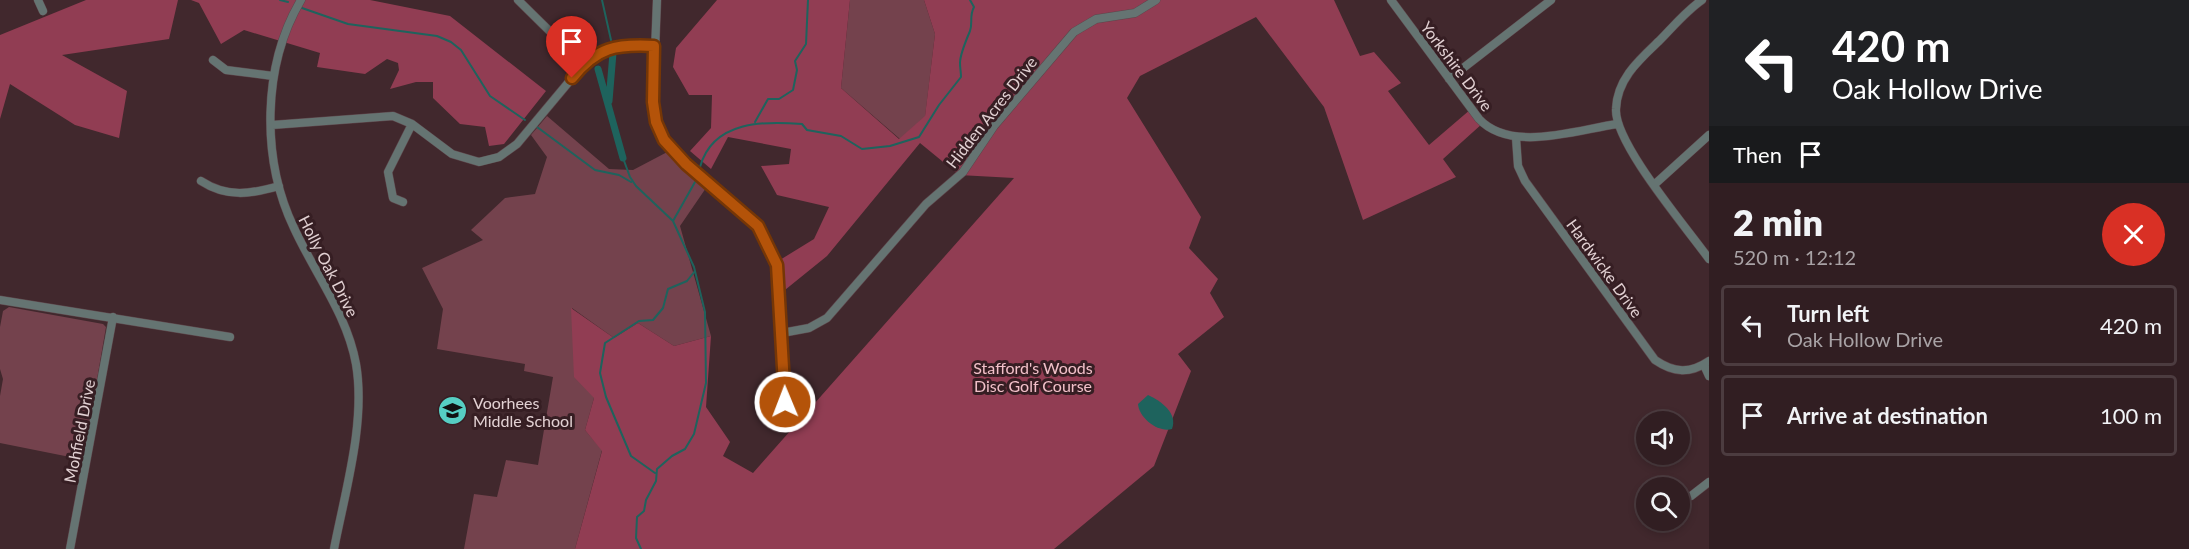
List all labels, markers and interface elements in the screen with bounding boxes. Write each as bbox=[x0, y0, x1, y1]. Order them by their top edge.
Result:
pin bbox=[546, 16, 597, 78]
street label: Yorkshire Drive bbox=[1417, 17, 1497, 115]
text: 420 m bbox=[1832, 21, 1950, 71]
icon: left bbox=[1733, 24, 1811, 102]
icon: arrive bbox=[555, 25, 588, 58]
street label: Hidden Acres Drive bbox=[942, 52, 1040, 172]
text: Oak Hollow Drive bbox=[1832, 72, 2043, 105]
icon: arrive bbox=[1794, 138, 1827, 171]
text: Then bbox=[1733, 141, 1782, 168]
text: 2 min bbox=[1733, 200, 1823, 244]
button: close bbox=[2102, 203, 2165, 266]
street label: Holly Oak Drive bbox=[295, 212, 363, 320]
street label: Hardwicke Drive bbox=[1563, 215, 1647, 321]
text: 520 m · 12:12 bbox=[1733, 245, 1856, 269]
text: Turn left bbox=[1787, 300, 1869, 327]
icon: left bbox=[1736, 309, 1769, 342]
text: 420 m bbox=[2100, 312, 2162, 339]
text: Oak Hollow Drive bbox=[1787, 327, 1943, 351]
park label: Stafford's Woods Disc Golf Course bbox=[973, 358, 1093, 395]
position arrow bbox=[753, 370, 817, 434]
street label: Mohfield Drive bbox=[60, 378, 98, 484]
place label: Voorhees Middle School bbox=[473, 393, 573, 430]
school or university icon: Voorhees Middle School bbox=[436, 395, 468, 427]
icon: arrive bbox=[1736, 399, 1769, 432]
text: Arrive at destination bbox=[1787, 402, 1988, 429]
text: 100 m bbox=[2100, 402, 2162, 429]
map controls bbox=[1636, 411, 1690, 531]
button: sound bbox=[1636, 411, 1690, 465]
button: search bbox=[1636, 477, 1690, 531]

